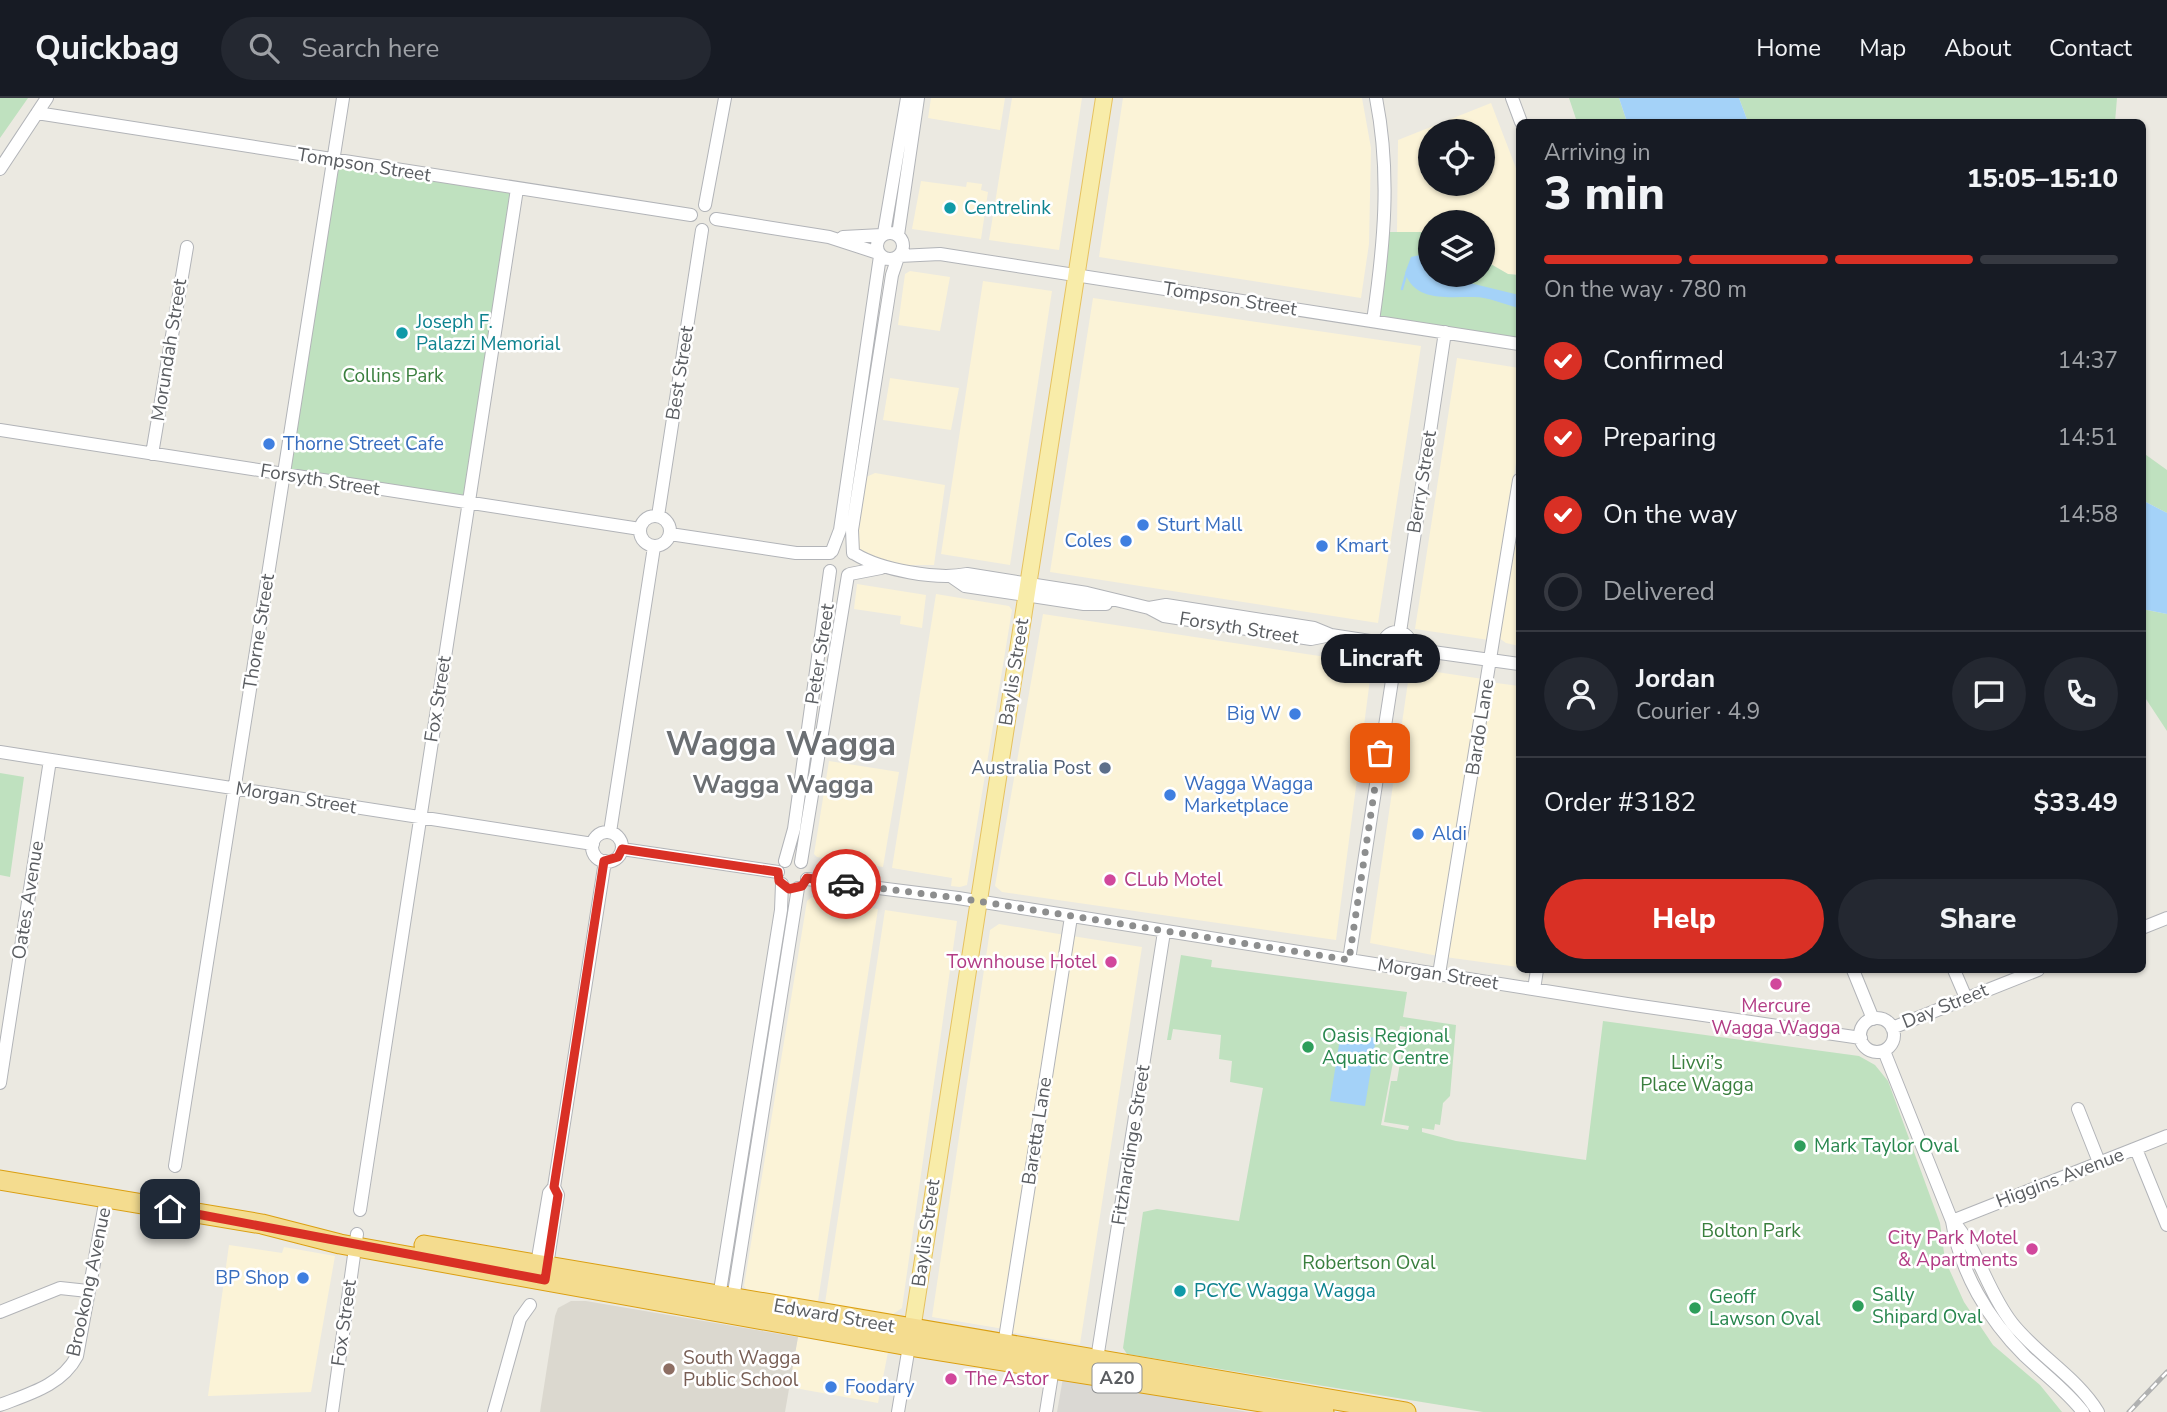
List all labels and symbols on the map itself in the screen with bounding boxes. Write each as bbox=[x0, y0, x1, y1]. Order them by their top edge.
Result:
street label: Tompson Street bbox=[295, 142, 433, 188]
place label: Centrelink bbox=[964, 195, 1051, 221]
marker: Centrelink bbox=[942, 200, 958, 216]
street label: Tompson Street bbox=[1161, 276, 1299, 322]
street label: Morundah Street bbox=[145, 277, 193, 423]
place label: Joseph F. Palazzi Memorial bbox=[415, 309, 561, 357]
street label: Best Street bbox=[660, 324, 700, 422]
marker: Joseph F. Palazzi Memorial bbox=[394, 325, 410, 341]
park label: Collins Park bbox=[342, 363, 444, 389]
street label: Berry Street bbox=[1401, 428, 1443, 535]
place label: Thorne Street Cafe bbox=[283, 431, 444, 457]
marker: Thorne Street Cafe bbox=[261, 436, 277, 452]
street label: Forsyth Street bbox=[259, 458, 382, 502]
place label: Sturt Mall bbox=[1157, 512, 1243, 538]
marker: Sturt Mall bbox=[1135, 517, 1151, 533]
place label: Coles bbox=[1065, 528, 1112, 554]
marker: Coles bbox=[1118, 533, 1134, 549]
place label: Kmart bbox=[1336, 533, 1389, 559]
marker: Kmart bbox=[1314, 538, 1330, 554]
street label: Thorne Street bbox=[237, 572, 281, 692]
street label: Peter Street bbox=[799, 601, 841, 706]
street label: Forsyth Street bbox=[1178, 606, 1301, 650]
street label: Baylis Street bbox=[993, 616, 1035, 728]
callout: Lincraft bbox=[1320, 634, 1440, 683]
street label: Fox Street bbox=[418, 654, 458, 744]
street label: Bardo Lane bbox=[1460, 677, 1500, 777]
place label: Big W bbox=[1227, 701, 1281, 727]
marker: Big W bbox=[1287, 706, 1303, 722]
district label: Wagga Wagga bbox=[666, 722, 896, 767]
pin bbox=[1350, 723, 1410, 783]
place label: Australia Post bbox=[971, 755, 1091, 781]
marker: Australia Post bbox=[1097, 760, 1113, 776]
district label: Wagga Wagga bbox=[692, 767, 874, 802]
place label: Wagga Wagga Marketplace bbox=[1184, 771, 1313, 819]
street label: Morgan Street bbox=[234, 776, 359, 820]
marker: Wagga Wagga Marketplace bbox=[1162, 787, 1178, 803]
place label: Aldi bbox=[1432, 821, 1467, 847]
marker: Aldi bbox=[1410, 826, 1426, 842]
street label: Oates Avenue bbox=[6, 839, 50, 961]
courier bbox=[811, 849, 881, 919]
place label: CLub Motel bbox=[1124, 867, 1223, 893]
marker: CLub Motel bbox=[1102, 872, 1118, 888]
place label: Townhouse Hotel bbox=[946, 949, 1097, 975]
street label: Morgan Street bbox=[1376, 952, 1501, 996]
marker: Townhouse Hotel bbox=[1103, 954, 1119, 970]
marker: Mercure Wagga Wagga bbox=[1768, 976, 1784, 992]
street label: Day Street bbox=[1898, 977, 1992, 1035]
place label: Mercure Wagga Wagga bbox=[1711, 993, 1841, 1041]
place label: Oasis Regional Aquatic Centre bbox=[1322, 1023, 1450, 1071]
marker: Oasis Regional Aquatic Centre bbox=[1300, 1039, 1316, 1055]
park label: Livvi’s Place Wagga bbox=[1640, 1050, 1754, 1098]
street label: Fitzhardinge Street bbox=[1105, 1063, 1157, 1227]
street label: Baretta Lane bbox=[1016, 1075, 1058, 1187]
place label: Mark Taylor Oval bbox=[1814, 1133, 1959, 1159]
marker: Mark Taylor Oval bbox=[1792, 1138, 1808, 1154]
street label: Higgins Avenue bbox=[1992, 1142, 2128, 1214]
street label: Baylis Street bbox=[906, 1177, 946, 1289]
pin bbox=[140, 1179, 200, 1239]
street label: Brookong Avenue bbox=[60, 1205, 118, 1359]
park label: Bolton Park bbox=[1701, 1218, 1801, 1244]
place label: City Park Motel & Apartments bbox=[1888, 1225, 2018, 1273]
marker: City Park Motel & Apartments bbox=[2024, 1241, 2040, 1257]
park label: Robertson Oval bbox=[1302, 1250, 1436, 1276]
place label: BP Shop bbox=[215, 1265, 289, 1291]
marker: BP Shop bbox=[295, 1270, 311, 1286]
street label: Fox Street bbox=[325, 1278, 363, 1368]
place label: PCYC Wagga Wagga bbox=[1194, 1278, 1376, 1304]
place label: Sally Shipard Oval bbox=[1872, 1282, 1983, 1330]
marker: PCYC Wagga Wagga bbox=[1172, 1283, 1188, 1299]
place label: Geoff Lawson Oval bbox=[1709, 1284, 1821, 1332]
street label: Edward Street bbox=[771, 1293, 897, 1339]
marker: Sally Shipard Oval bbox=[1850, 1298, 1866, 1314]
marker: Geoff Lawson Oval bbox=[1687, 1300, 1703, 1316]
place label: South Wagga Public School bbox=[683, 1345, 800, 1393]
marker: South Wagga Public School bbox=[661, 1361, 677, 1377]
road number: A20 bbox=[1092, 1364, 1142, 1392]
place label: The Astor bbox=[965, 1366, 1049, 1392]
marker: The Astor bbox=[943, 1371, 959, 1387]
place label: Foodary bbox=[845, 1374, 915, 1400]
marker: Foodary bbox=[823, 1379, 839, 1395]

